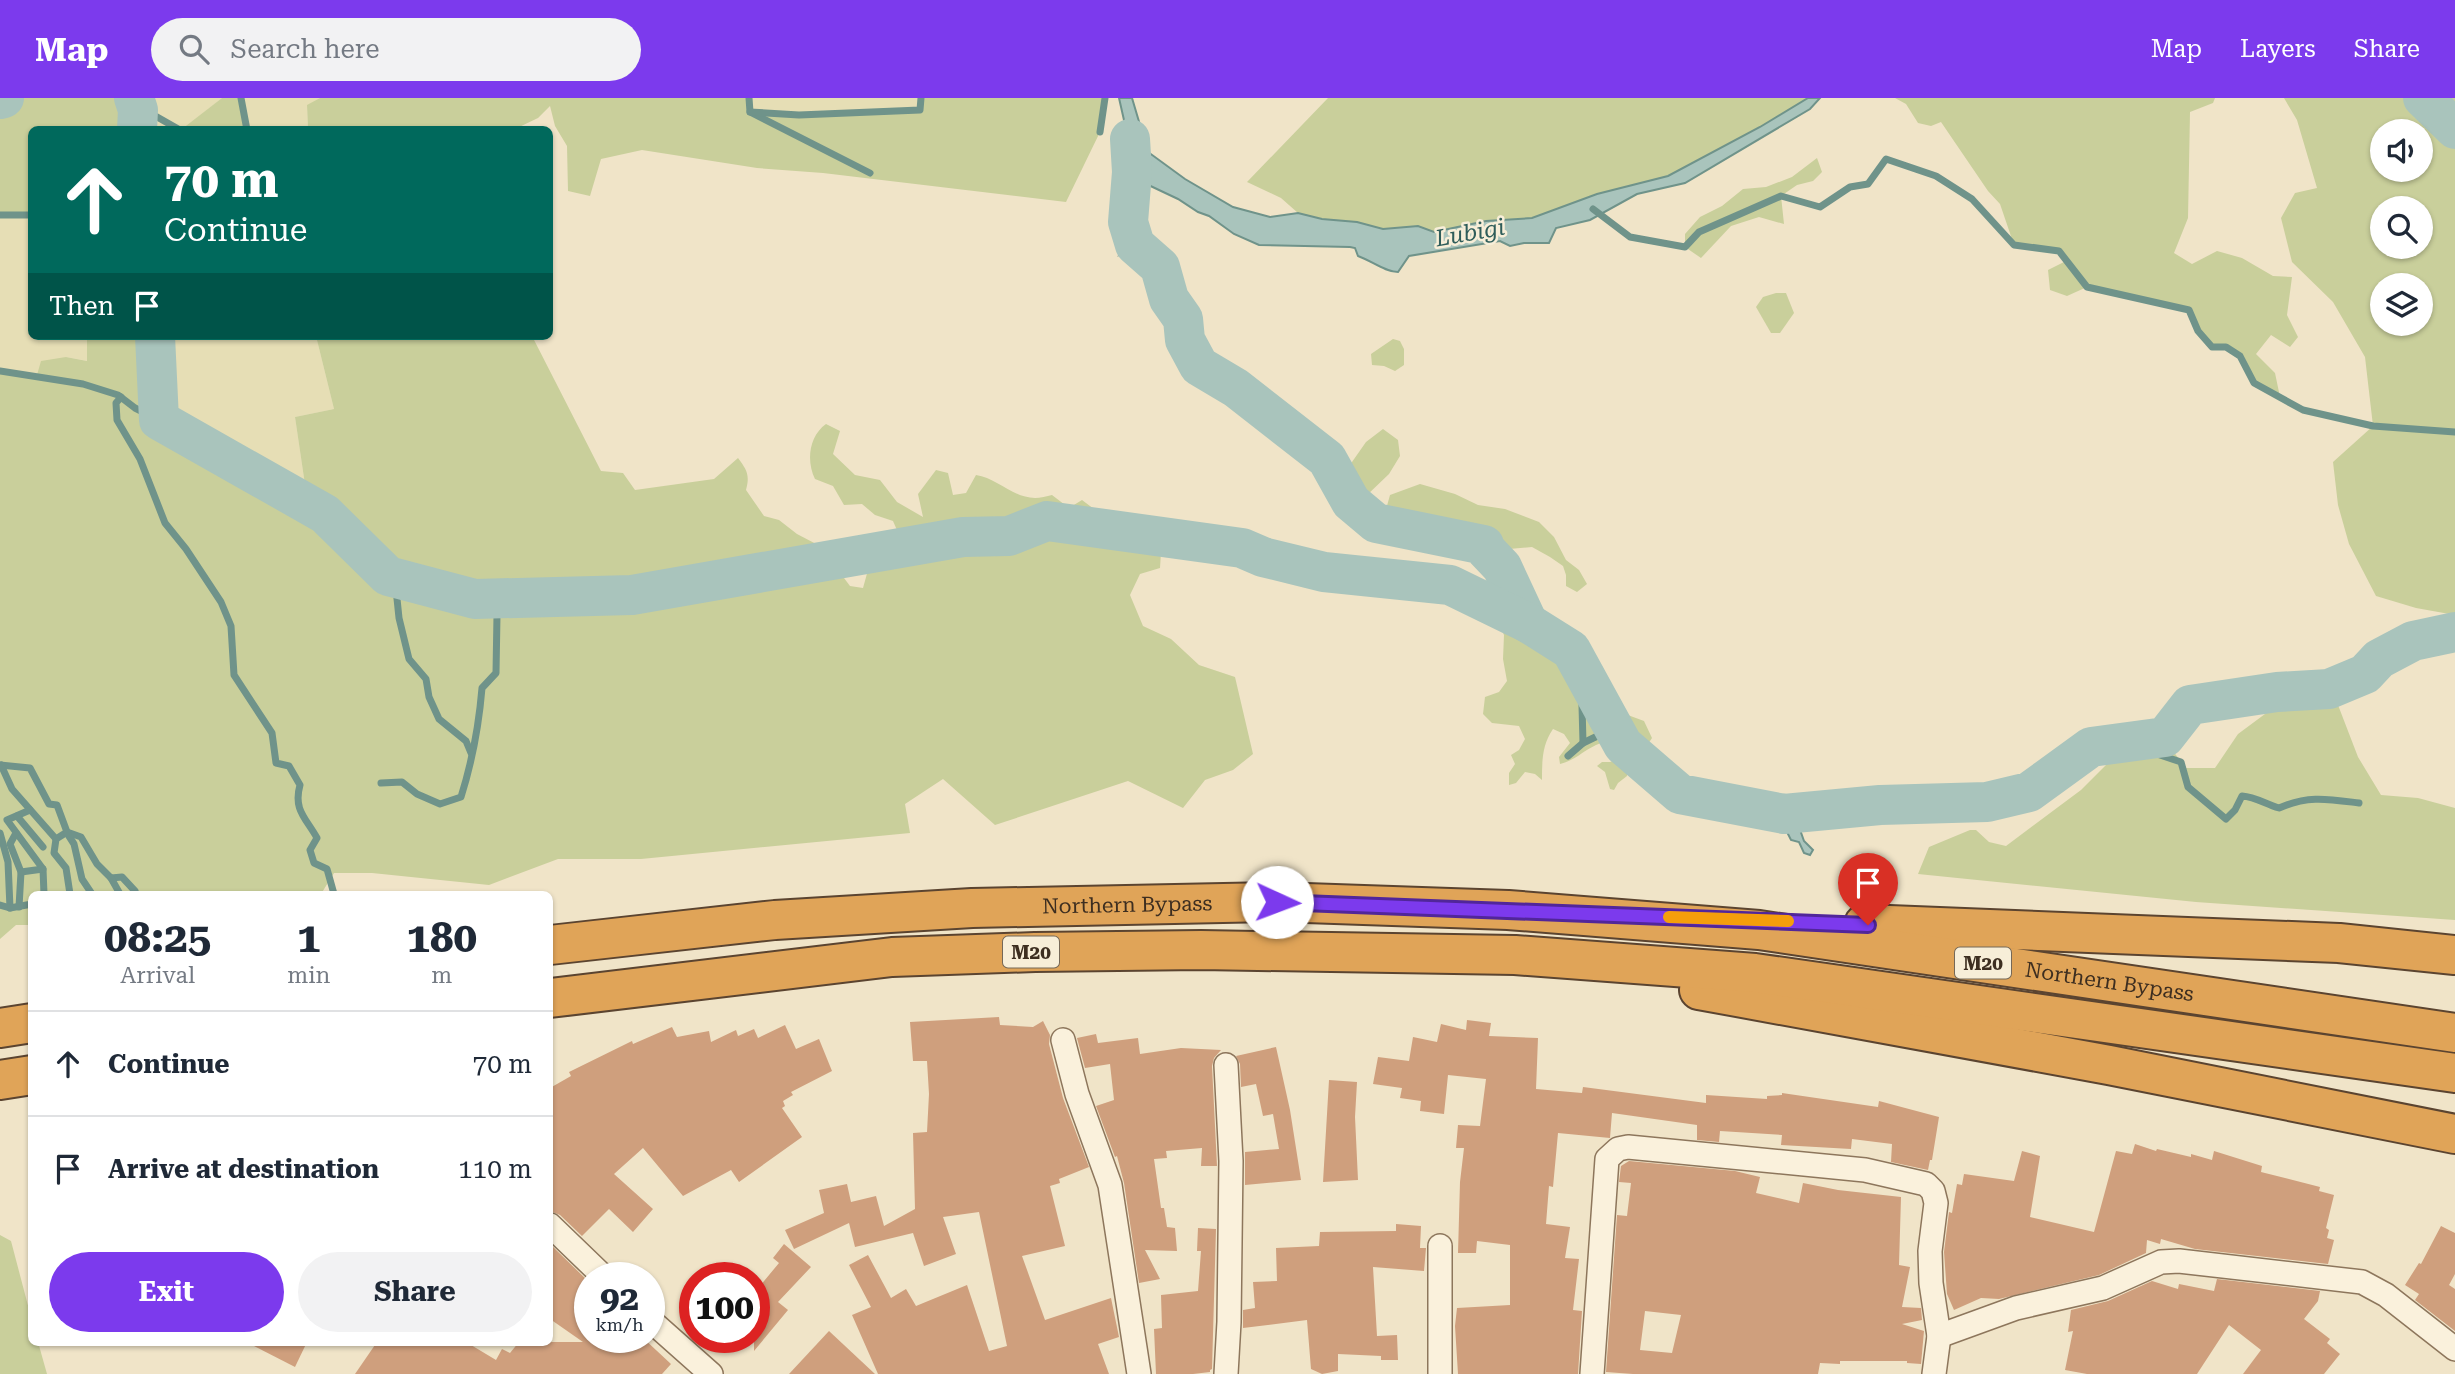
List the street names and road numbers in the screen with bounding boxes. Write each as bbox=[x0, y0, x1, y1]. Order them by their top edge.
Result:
street label: Northern Bypass bbox=[1042, 891, 1213, 919]
road number: M20 bbox=[1003, 936, 1059, 968]
road number: M20 bbox=[1955, 948, 2011, 978]
street label: Northern Bypass bbox=[2023, 958, 2195, 1006]

